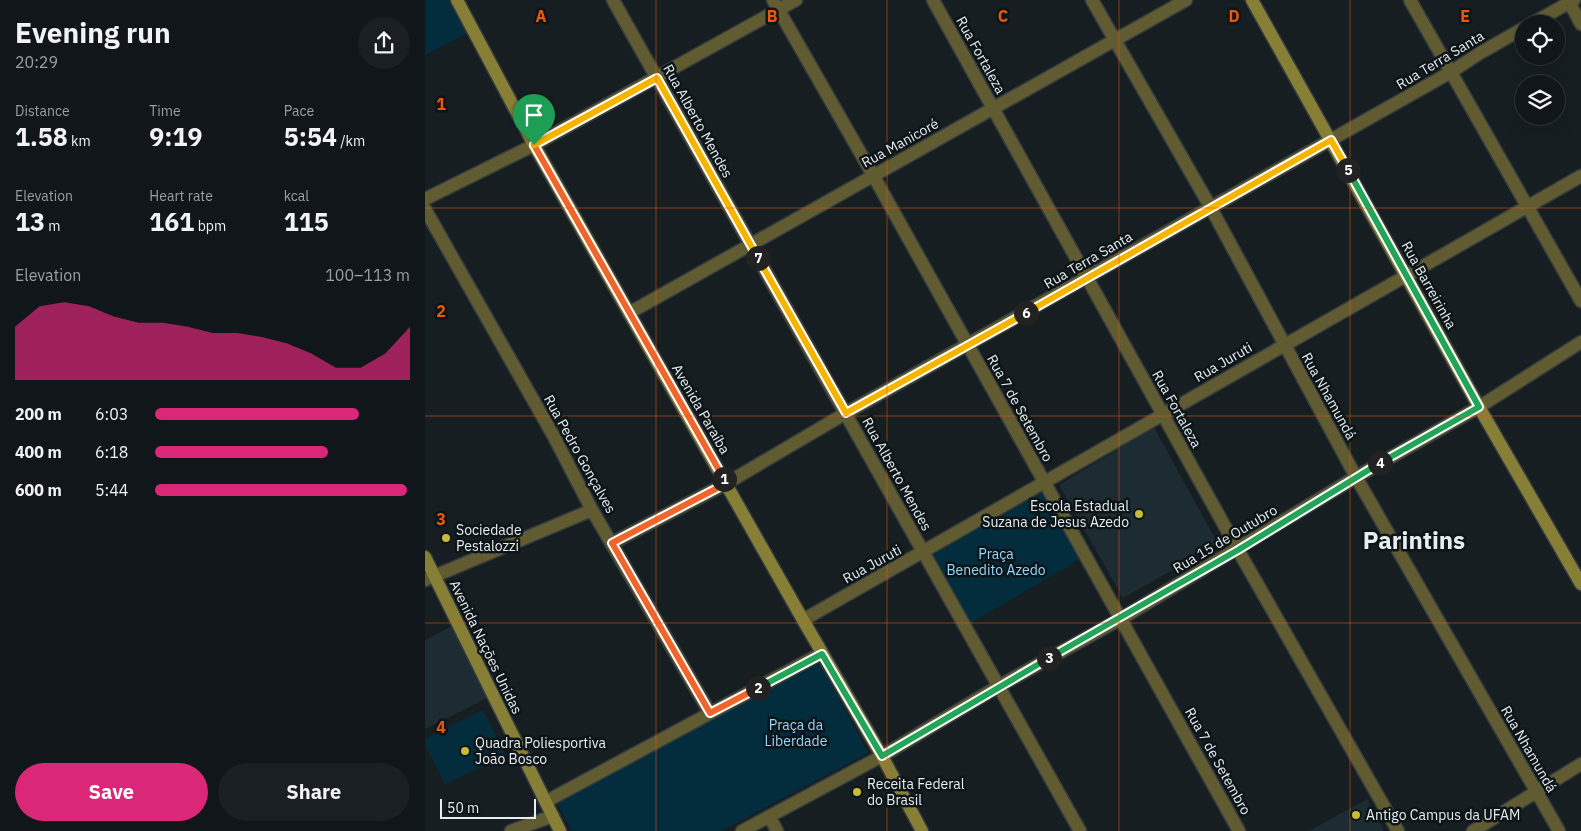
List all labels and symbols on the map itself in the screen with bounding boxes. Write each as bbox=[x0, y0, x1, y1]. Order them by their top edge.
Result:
text: A bbox=[536, 6, 547, 26]
text: B bbox=[767, 6, 778, 26]
text: C bbox=[998, 6, 1008, 26]
text: D bbox=[1228, 6, 1240, 26]
text: E bbox=[1460, 6, 1470, 26]
street label: Rua Fortaleza bbox=[952, 13, 1010, 97]
street label: Rua Terra Santa bbox=[1393, 26, 1488, 93]
street label: Rua Alberto Mendes bbox=[659, 61, 737, 181]
text: 1 bbox=[436, 94, 446, 114]
pin bbox=[513, 94, 555, 145]
street label: Rua Manicoré bbox=[858, 114, 942, 172]
pin: 5 bbox=[1335, 158, 1361, 182]
street label: Rua Terra Santa bbox=[1040, 227, 1136, 293]
street label: Rua Barreirinha bbox=[1397, 238, 1461, 333]
pin: 7 bbox=[745, 246, 771, 270]
pin: 6 bbox=[1013, 300, 1039, 326]
text: 2 bbox=[436, 301, 446, 321]
street label: Rua Juruti bbox=[1191, 338, 1255, 386]
street label: Rua Nhamundá bbox=[1298, 349, 1361, 443]
street label: Rua 7 de Setembro bbox=[983, 351, 1057, 465]
street label: Avenida Paraíba bbox=[668, 361, 734, 458]
street label: Rua Fortaleza bbox=[1148, 367, 1206, 451]
street label: Rua Pedro Gonçalves bbox=[540, 392, 620, 517]
street label: Rua Alberto Mendes bbox=[858, 414, 936, 534]
pin: 4 bbox=[1367, 450, 1393, 476]
pin: 1 bbox=[711, 466, 737, 492]
place label: Escola Estadual Suzana de Jesus Azedo bbox=[982, 497, 1129, 531]
street label: Rua 15 de Outubro bbox=[1170, 501, 1281, 577]
marker: Escola Estadual Suzana de Jesus Azedo bbox=[1133, 508, 1145, 520]
text: 3 bbox=[436, 509, 446, 529]
place label: Sociedade Pestalozzi bbox=[456, 521, 522, 555]
district label: Parintins bbox=[1363, 524, 1465, 556]
marker: Sociedade Pestalozzi bbox=[440, 532, 452, 544]
street label: Rua Juruti bbox=[840, 541, 904, 587]
park label: Praça Benedito Azedo bbox=[946, 545, 1046, 579]
street label: Avenida Nações Unidas bbox=[446, 577, 526, 717]
pin: 3 bbox=[1037, 646, 1061, 670]
pin: 2 bbox=[745, 676, 771, 700]
street label: Rua Nhamundá bbox=[1497, 703, 1561, 796]
street label: Rua 7 de Setembro bbox=[1181, 704, 1255, 818]
park label: Praça da Liberdade bbox=[765, 716, 828, 750]
text: 4 bbox=[436, 717, 446, 737]
place label: Quadra Poliesportiva João Bosco bbox=[475, 734, 607, 768]
marker: Quadra Poliesportiva João Bosco bbox=[459, 745, 471, 757]
place label: Receita Federal do Brasil bbox=[867, 775, 965, 809]
marker: Receita Federal do Brasil bbox=[851, 786, 863, 798]
scale bar bbox=[440, 796, 536, 819]
place label: Antigo Campus da UFAM bbox=[1366, 806, 1520, 824]
marker: Antigo Campus da UFAM bbox=[1350, 809, 1362, 821]

